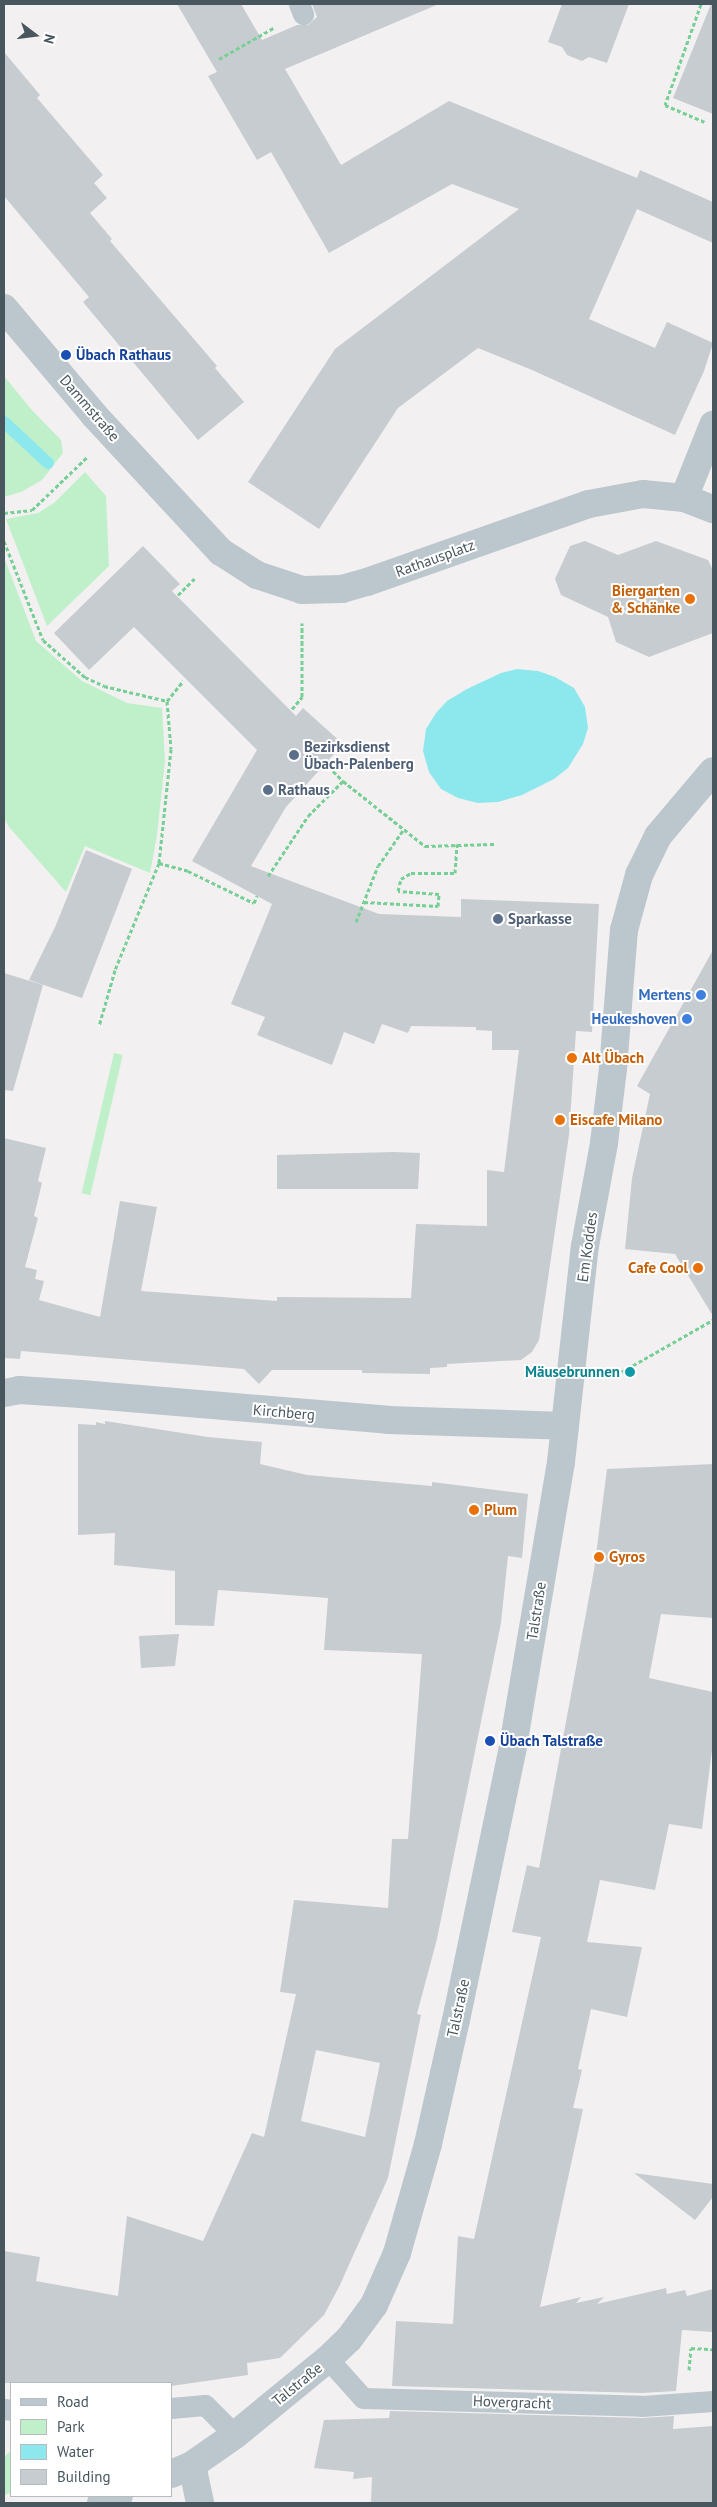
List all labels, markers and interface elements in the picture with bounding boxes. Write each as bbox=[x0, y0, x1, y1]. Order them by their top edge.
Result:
north arrow bbox=[10, 10, 60, 60]
text: N bbox=[40, 32, 59, 46]
place label: Übach Rathaus bbox=[76, 346, 171, 364]
marker: Übach Rathaus bbox=[60, 349, 72, 361]
street label: Dammstraße bbox=[56, 371, 124, 445]
street label: Rathausplatz bbox=[393, 535, 477, 581]
place label: Biergarten & Schänke bbox=[611, 581, 680, 616]
marker: Biergarten & Schänke bbox=[684, 593, 696, 605]
place label: Bezirksdienst Übach-Palenberg bbox=[304, 737, 414, 772]
marker: Bezirksdienst Übach-Palenberg bbox=[288, 749, 300, 761]
place label: Rathaus bbox=[278, 781, 330, 799]
marker: Rathaus bbox=[262, 784, 274, 796]
place label: Sparkasse bbox=[508, 910, 572, 928]
marker: Sparkasse bbox=[492, 913, 504, 925]
place label: Mertens bbox=[638, 986, 691, 1004]
marker: Mertens bbox=[695, 989, 707, 1001]
place label: Heukeshoven bbox=[592, 1010, 677, 1028]
marker: Heukeshoven bbox=[681, 1013, 693, 1025]
place label: Alt Übach bbox=[582, 1049, 644, 1067]
marker: Alt Übach bbox=[566, 1052, 578, 1064]
place label: Eiscafe Milano bbox=[570, 1111, 662, 1129]
marker: Eiscafe Milano bbox=[554, 1114, 566, 1126]
street label: Em Koddes bbox=[573, 1211, 601, 1283]
place label: Cafe Cool bbox=[628, 1259, 688, 1277]
marker: Cafe Cool bbox=[692, 1262, 704, 1274]
place label: Mäusebrunnen bbox=[525, 1363, 620, 1381]
marker: Mäusebrunnen bbox=[624, 1366, 636, 1378]
street label: Kirchberg bbox=[252, 1400, 316, 1424]
place label: Plum bbox=[484, 1501, 517, 1519]
marker: Plum bbox=[468, 1504, 480, 1516]
place label: Gyros bbox=[609, 1548, 645, 1566]
marker: Gyros bbox=[593, 1551, 605, 1563]
street label: Talstraße bbox=[522, 1580, 550, 1642]
place label: Übach Talstraße bbox=[500, 1732, 603, 1750]
marker: Übach Talstraße bbox=[484, 1735, 496, 1747]
street label: Talstraße bbox=[443, 1977, 473, 2039]
street label: Talstraße bbox=[268, 2358, 326, 2410]
legend bbox=[10, 2382, 172, 2497]
text: Road bbox=[57, 2392, 89, 2411]
street label: Hovergracht bbox=[473, 2392, 551, 2412]
text: Park bbox=[57, 2417, 85, 2436]
text: Water bbox=[57, 2442, 94, 2461]
text: Building bbox=[57, 2467, 111, 2486]

